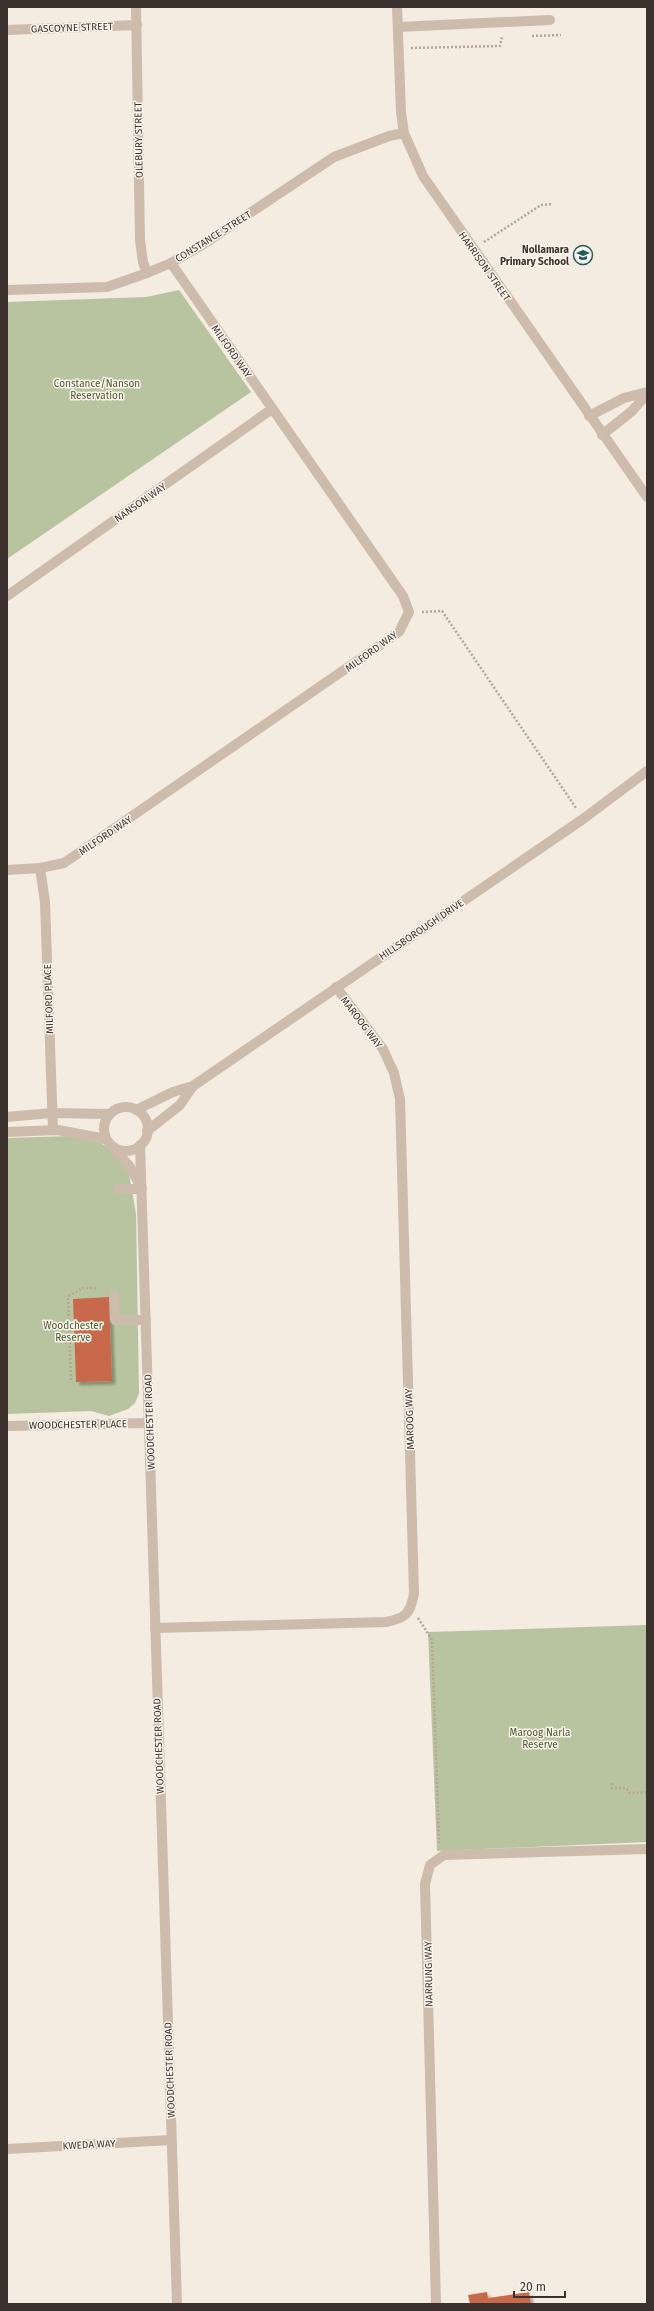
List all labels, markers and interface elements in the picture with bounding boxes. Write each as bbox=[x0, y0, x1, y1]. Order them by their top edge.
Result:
street label: GASCOYNE STREET bbox=[31, 21, 114, 35]
street label: OLEBURY STREET bbox=[132, 101, 146, 178]
street label: CONSTANCE STREET bbox=[173, 208, 255, 265]
street label: HARRISON STREET bbox=[456, 230, 513, 304]
place label: Nollamara Primary School bbox=[500, 244, 570, 268]
school or university icon: Nollamara Primary School bbox=[572, 244, 594, 266]
street label: MILFORD WAY bbox=[209, 323, 254, 381]
park label: Constance/Nanson Reservation bbox=[54, 378, 140, 402]
street label: NANSON WAY bbox=[112, 480, 169, 525]
street label: MILFORD WAY bbox=[343, 629, 400, 675]
street label: MILFORD WAY bbox=[77, 813, 135, 858]
street label: HILLSBOROUGH DRIVE bbox=[377, 897, 466, 963]
street label: MILFORD PLACE bbox=[42, 964, 56, 1034]
street label: MAROOG WAY bbox=[338, 995, 385, 1051]
park label: Woodchester Reserve bbox=[43, 1320, 103, 1344]
street label: WOODCHESTER ROAD bbox=[142, 1374, 158, 1470]
street label: MAROOG WAY bbox=[403, 1388, 417, 1450]
street label: WOODCHESTER PLACE bbox=[29, 1418, 127, 1432]
street label: WOODCHESTER ROAD bbox=[151, 1698, 167, 1794]
park label: Maroog Narla Reserve bbox=[510, 1727, 570, 1751]
street label: NARRUNG WAY bbox=[422, 1940, 436, 2007]
street label: WOODCHESTER ROAD bbox=[162, 2022, 178, 2118]
street label: KWEDA WAY bbox=[62, 2138, 116, 2152]
scale bar bbox=[514, 2273, 565, 2299]
text: 20 m bbox=[520, 2280, 546, 2294]

